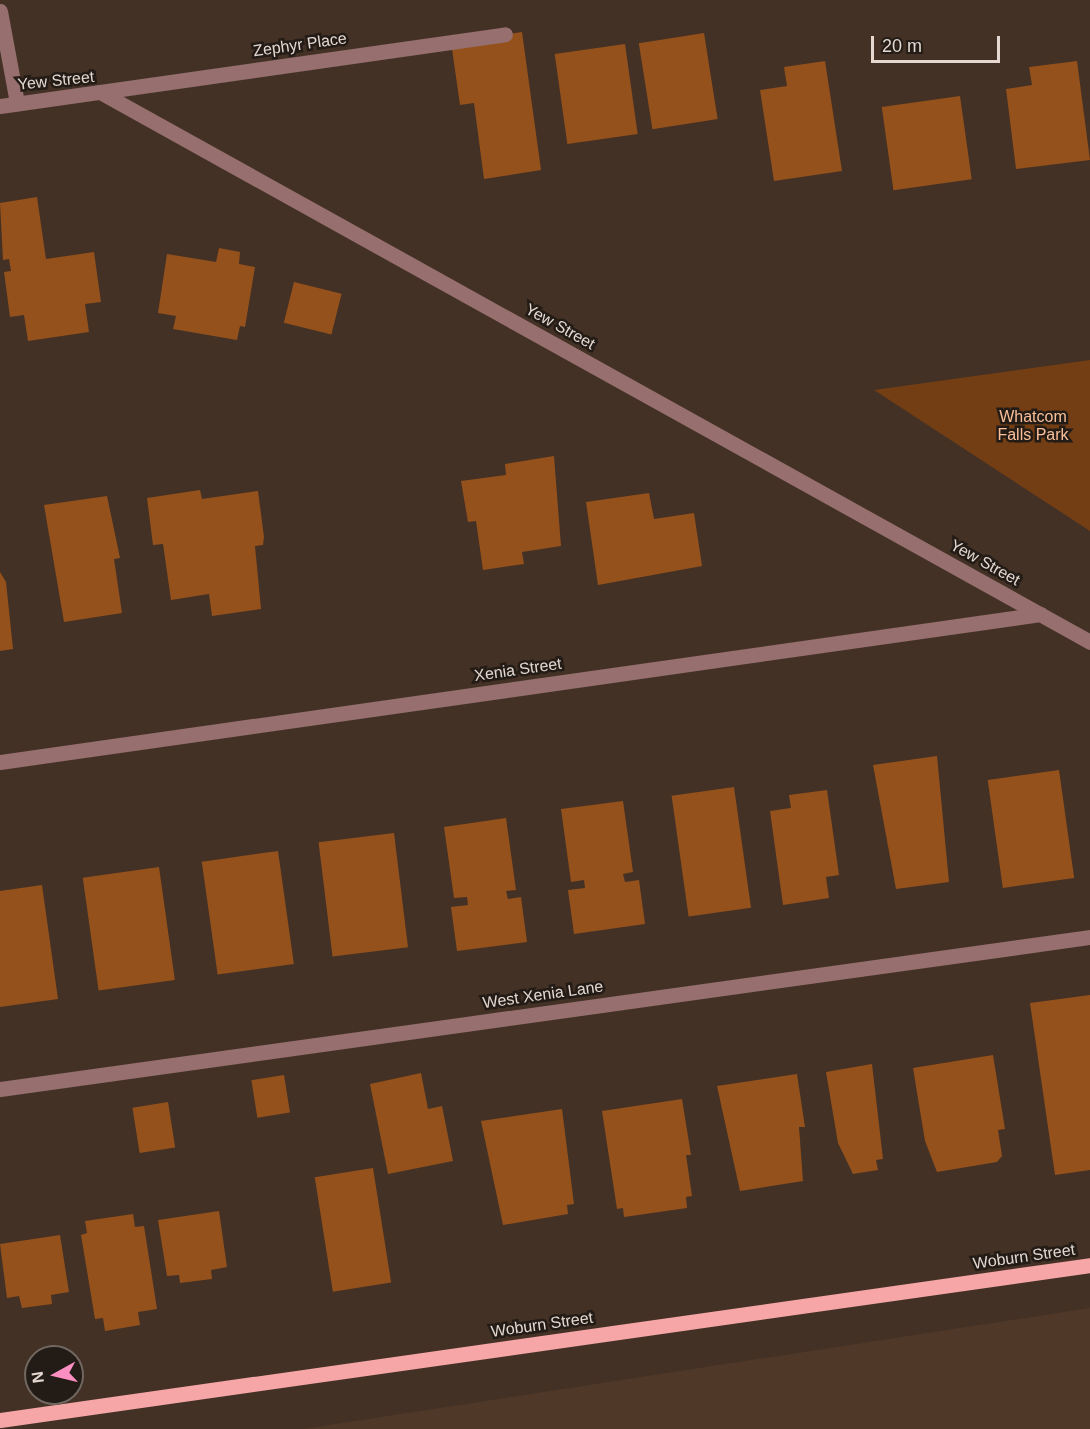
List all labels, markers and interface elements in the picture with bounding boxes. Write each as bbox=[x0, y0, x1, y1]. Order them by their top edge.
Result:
scale bar bbox=[874, 24, 1003, 62]
street label: Zephyr Place bbox=[252, 29, 348, 61]
text: 20 m bbox=[882, 36, 922, 56]
street label: Yew Street bbox=[17, 67, 95, 95]
street label: Yew Street bbox=[522, 300, 598, 354]
park label: Whatcom Falls Park bbox=[997, 407, 1069, 445]
street label: Yew Street bbox=[947, 536, 1023, 590]
street label: Xenia Street bbox=[473, 654, 563, 686]
street label: West Xenia Lane bbox=[481, 977, 605, 1013]
street label: Woburn Street bbox=[972, 1240, 1076, 1274]
street label: Woburn Street bbox=[490, 1308, 594, 1342]
north arrow bbox=[24, 1345, 84, 1405]
text: N bbox=[28, 1370, 47, 1384]

